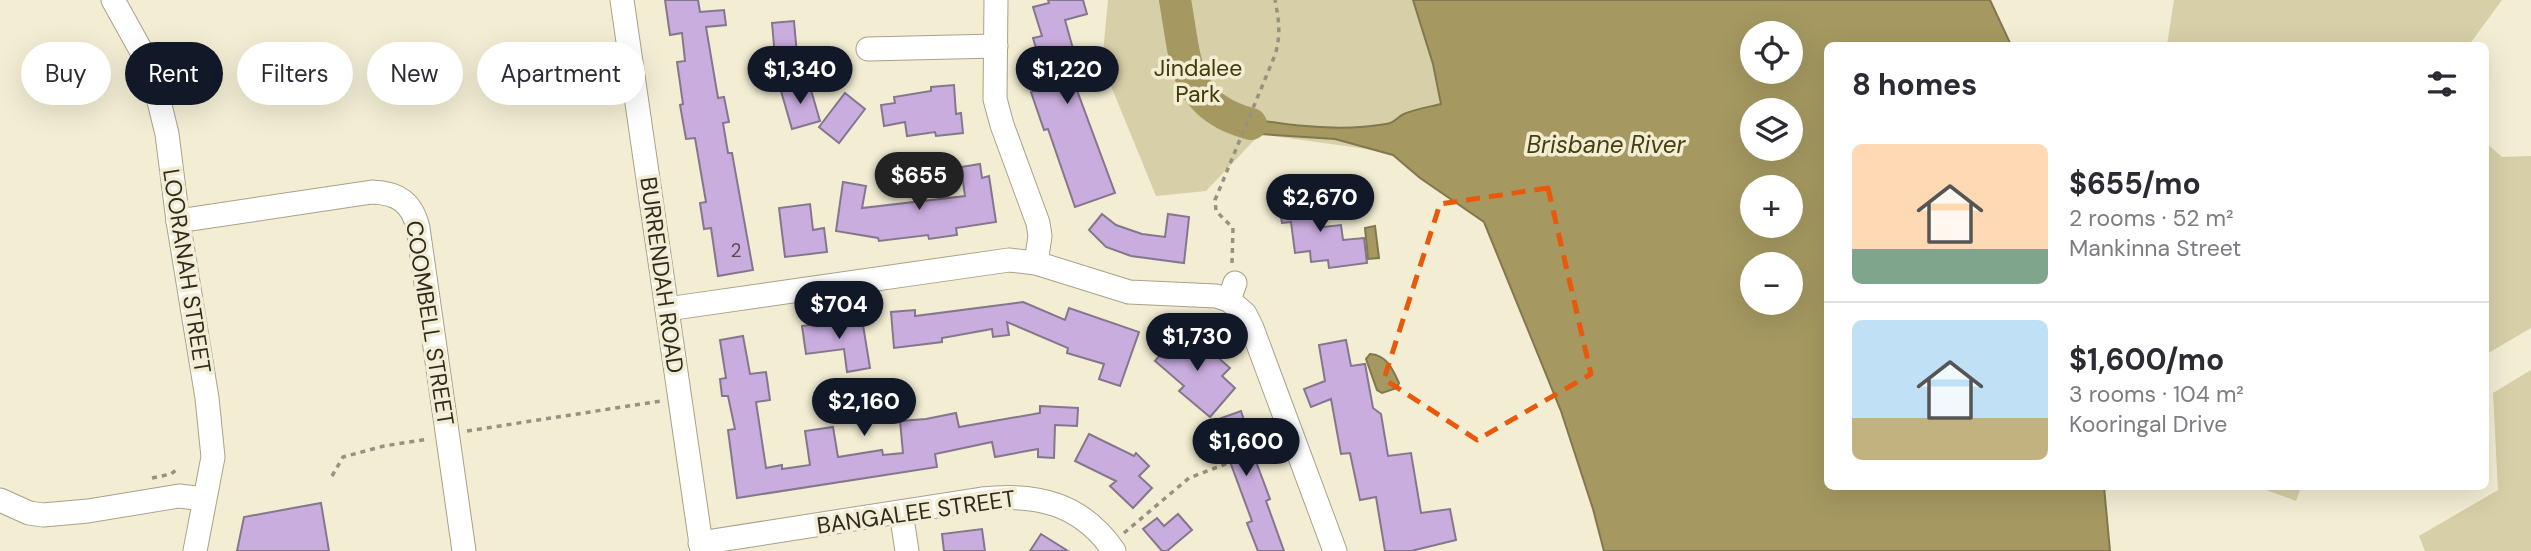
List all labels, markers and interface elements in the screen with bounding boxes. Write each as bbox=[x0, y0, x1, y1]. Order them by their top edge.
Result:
map controls bbox=[1740, 21, 1803, 315]
button: locate bbox=[1740, 21, 1803, 84]
chip: Buy bbox=[21, 42, 111, 105]
chip: Rent bbox=[125, 42, 223, 105]
chip: Filters bbox=[237, 42, 353, 105]
chip: New bbox=[367, 42, 463, 105]
chip: Apartment bbox=[477, 42, 645, 105]
pin: $1,340 bbox=[743, 46, 857, 106]
pin: $1,220 bbox=[1010, 46, 1124, 106]
park label: Jindalee Park bbox=[1154, 53, 1242, 109]
text: $1,340 bbox=[764, 54, 836, 84]
text: $1,220 bbox=[1032, 54, 1102, 84]
text: 8 homes bbox=[1852, 65, 1977, 104]
icon: filters bbox=[2423, 65, 2461, 103]
button: layers bbox=[1740, 98, 1803, 161]
water label: Brisbane River bbox=[1527, 129, 1687, 160]
pin: $655 bbox=[878, 152, 960, 212]
text: $655 bbox=[891, 160, 947, 190]
text: $655/mo bbox=[2069, 164, 2201, 203]
street label: LOORANAH STREET bbox=[156, 167, 218, 375]
icon: home bbox=[1908, 172, 1992, 256]
pin: $2,670 bbox=[1263, 174, 1377, 234]
street label: BURRENDAH ROAD bbox=[633, 175, 691, 375]
button: + bbox=[1740, 175, 1803, 238]
text: $2,670 bbox=[1282, 182, 1358, 212]
text: 2 rooms · 52 m² bbox=[2069, 203, 2234, 233]
street label: COOMBELL STREET bbox=[399, 218, 461, 428]
text: Mankinna Street bbox=[2069, 233, 2241, 263]
house number: 2 bbox=[731, 238, 742, 263]
button: − bbox=[1740, 252, 1803, 315]
pin: $704 bbox=[798, 282, 880, 341]
text: $704 bbox=[810, 289, 868, 319]
pin: $1,730 bbox=[1140, 314, 1254, 373]
text: $1,730 bbox=[1162, 321, 1232, 351]
text: $1,600/mo bbox=[2069, 340, 2224, 379]
icon: home bbox=[1908, 348, 1992, 432]
pin: $2,160 bbox=[807, 378, 921, 438]
text: 3 rooms · 104 m² bbox=[2069, 379, 2244, 409]
text: $2,160 bbox=[828, 386, 900, 416]
text: Kooringal Drive bbox=[2069, 409, 2227, 439]
pin: $1,600 bbox=[1189, 419, 1303, 478]
text: $1,600 bbox=[1209, 426, 1283, 456]
street label: BANGALEE STREET bbox=[815, 483, 1017, 541]

